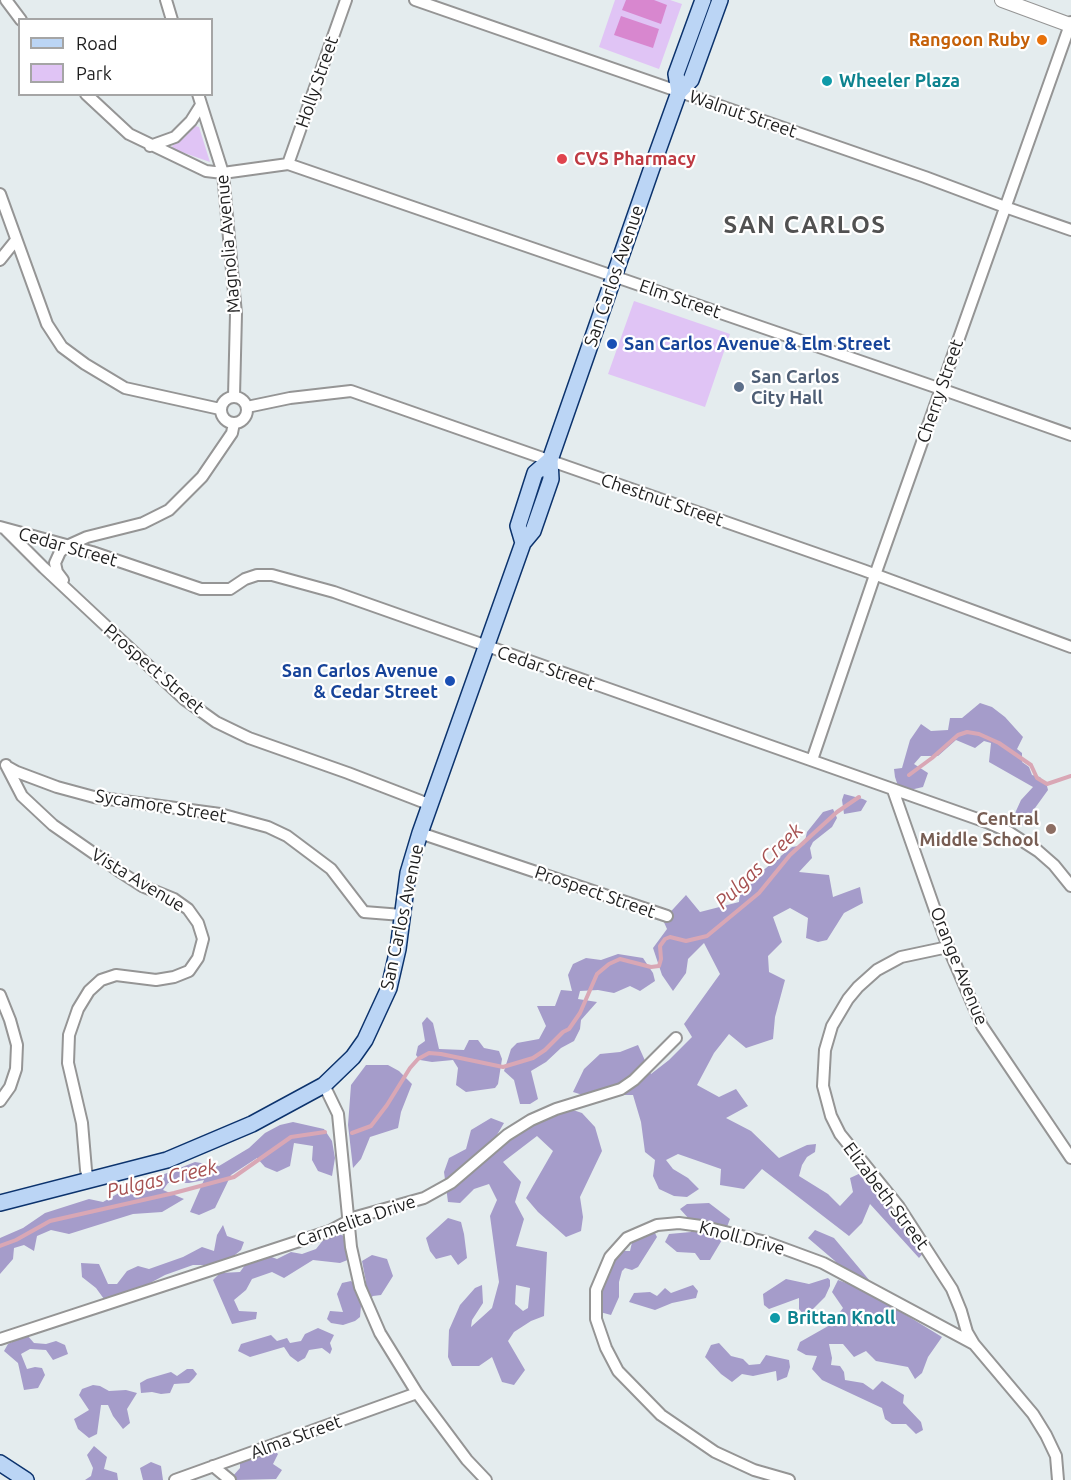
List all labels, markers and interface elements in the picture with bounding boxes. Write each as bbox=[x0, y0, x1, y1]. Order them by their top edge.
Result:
legend bbox=[18, 18, 213, 96]
place label: Rangoon Ruby bbox=[909, 29, 1030, 51]
text: Road bbox=[76, 33, 118, 53]
street label: Holly Street bbox=[291, 33, 343, 131]
marker: Rangoon Ruby bbox=[1035, 33, 1049, 47]
text: Park bbox=[76, 63, 112, 83]
place label: Wheeler Plaza bbox=[839, 70, 960, 92]
marker: Wheeler Plaza bbox=[820, 74, 834, 88]
street label: Walnut Street bbox=[686, 86, 800, 142]
place label: CVS Pharmacy bbox=[574, 148, 696, 170]
marker: CVS Pharmacy bbox=[555, 152, 569, 166]
street label: Magnolia Avenue bbox=[211, 174, 245, 314]
street label: San Carlos Avenue bbox=[580, 202, 648, 350]
district label: SAN CARLOS bbox=[724, 211, 886, 239]
street label: Elm Street bbox=[636, 275, 724, 323]
place label: San Carlos Avenue & Elm Street bbox=[624, 333, 891, 355]
street label: Cherry Street bbox=[912, 336, 968, 446]
marker: San Carlos Avenue & Elm Street bbox=[605, 337, 619, 351]
place label: San Carlos City Hall bbox=[751, 366, 840, 409]
marker: San Carlos City Hall bbox=[732, 380, 746, 394]
street label: Chestnut Street bbox=[598, 469, 726, 531]
street label: Cedar Street bbox=[16, 523, 120, 571]
street label: Prospect Street bbox=[99, 619, 209, 719]
street label: Cedar Street bbox=[494, 641, 598, 695]
place label: San Carlos Avenue & Cedar Street bbox=[282, 660, 438, 702]
marker: San Carlos Avenue & Cedar Street bbox=[443, 674, 457, 688]
street label: Sycamore Street bbox=[94, 785, 228, 827]
place label: Central Middle School bbox=[920, 808, 1039, 850]
water label: Pulgas Creek bbox=[710, 818, 808, 914]
marker: Central Middle School bbox=[1044, 822, 1058, 836]
street label: San Carlos Avenue bbox=[376, 842, 428, 992]
street label: Vista Avenue bbox=[87, 844, 189, 916]
street label: Prospect Street bbox=[532, 861, 658, 923]
street label: Orange Avenue bbox=[926, 904, 992, 1028]
street label: Elizabeth Street bbox=[839, 1138, 933, 1254]
water label: Pulgas Creek bbox=[104, 1155, 220, 1203]
street label: Carmelita Drive bbox=[294, 1190, 418, 1252]
street label: Knoll Drive bbox=[697, 1216, 787, 1260]
place label: Brittan Knoll bbox=[787, 1307, 895, 1329]
marker: Brittan Knoll bbox=[768, 1311, 782, 1325]
street label: Alma Street bbox=[247, 1411, 345, 1463]

